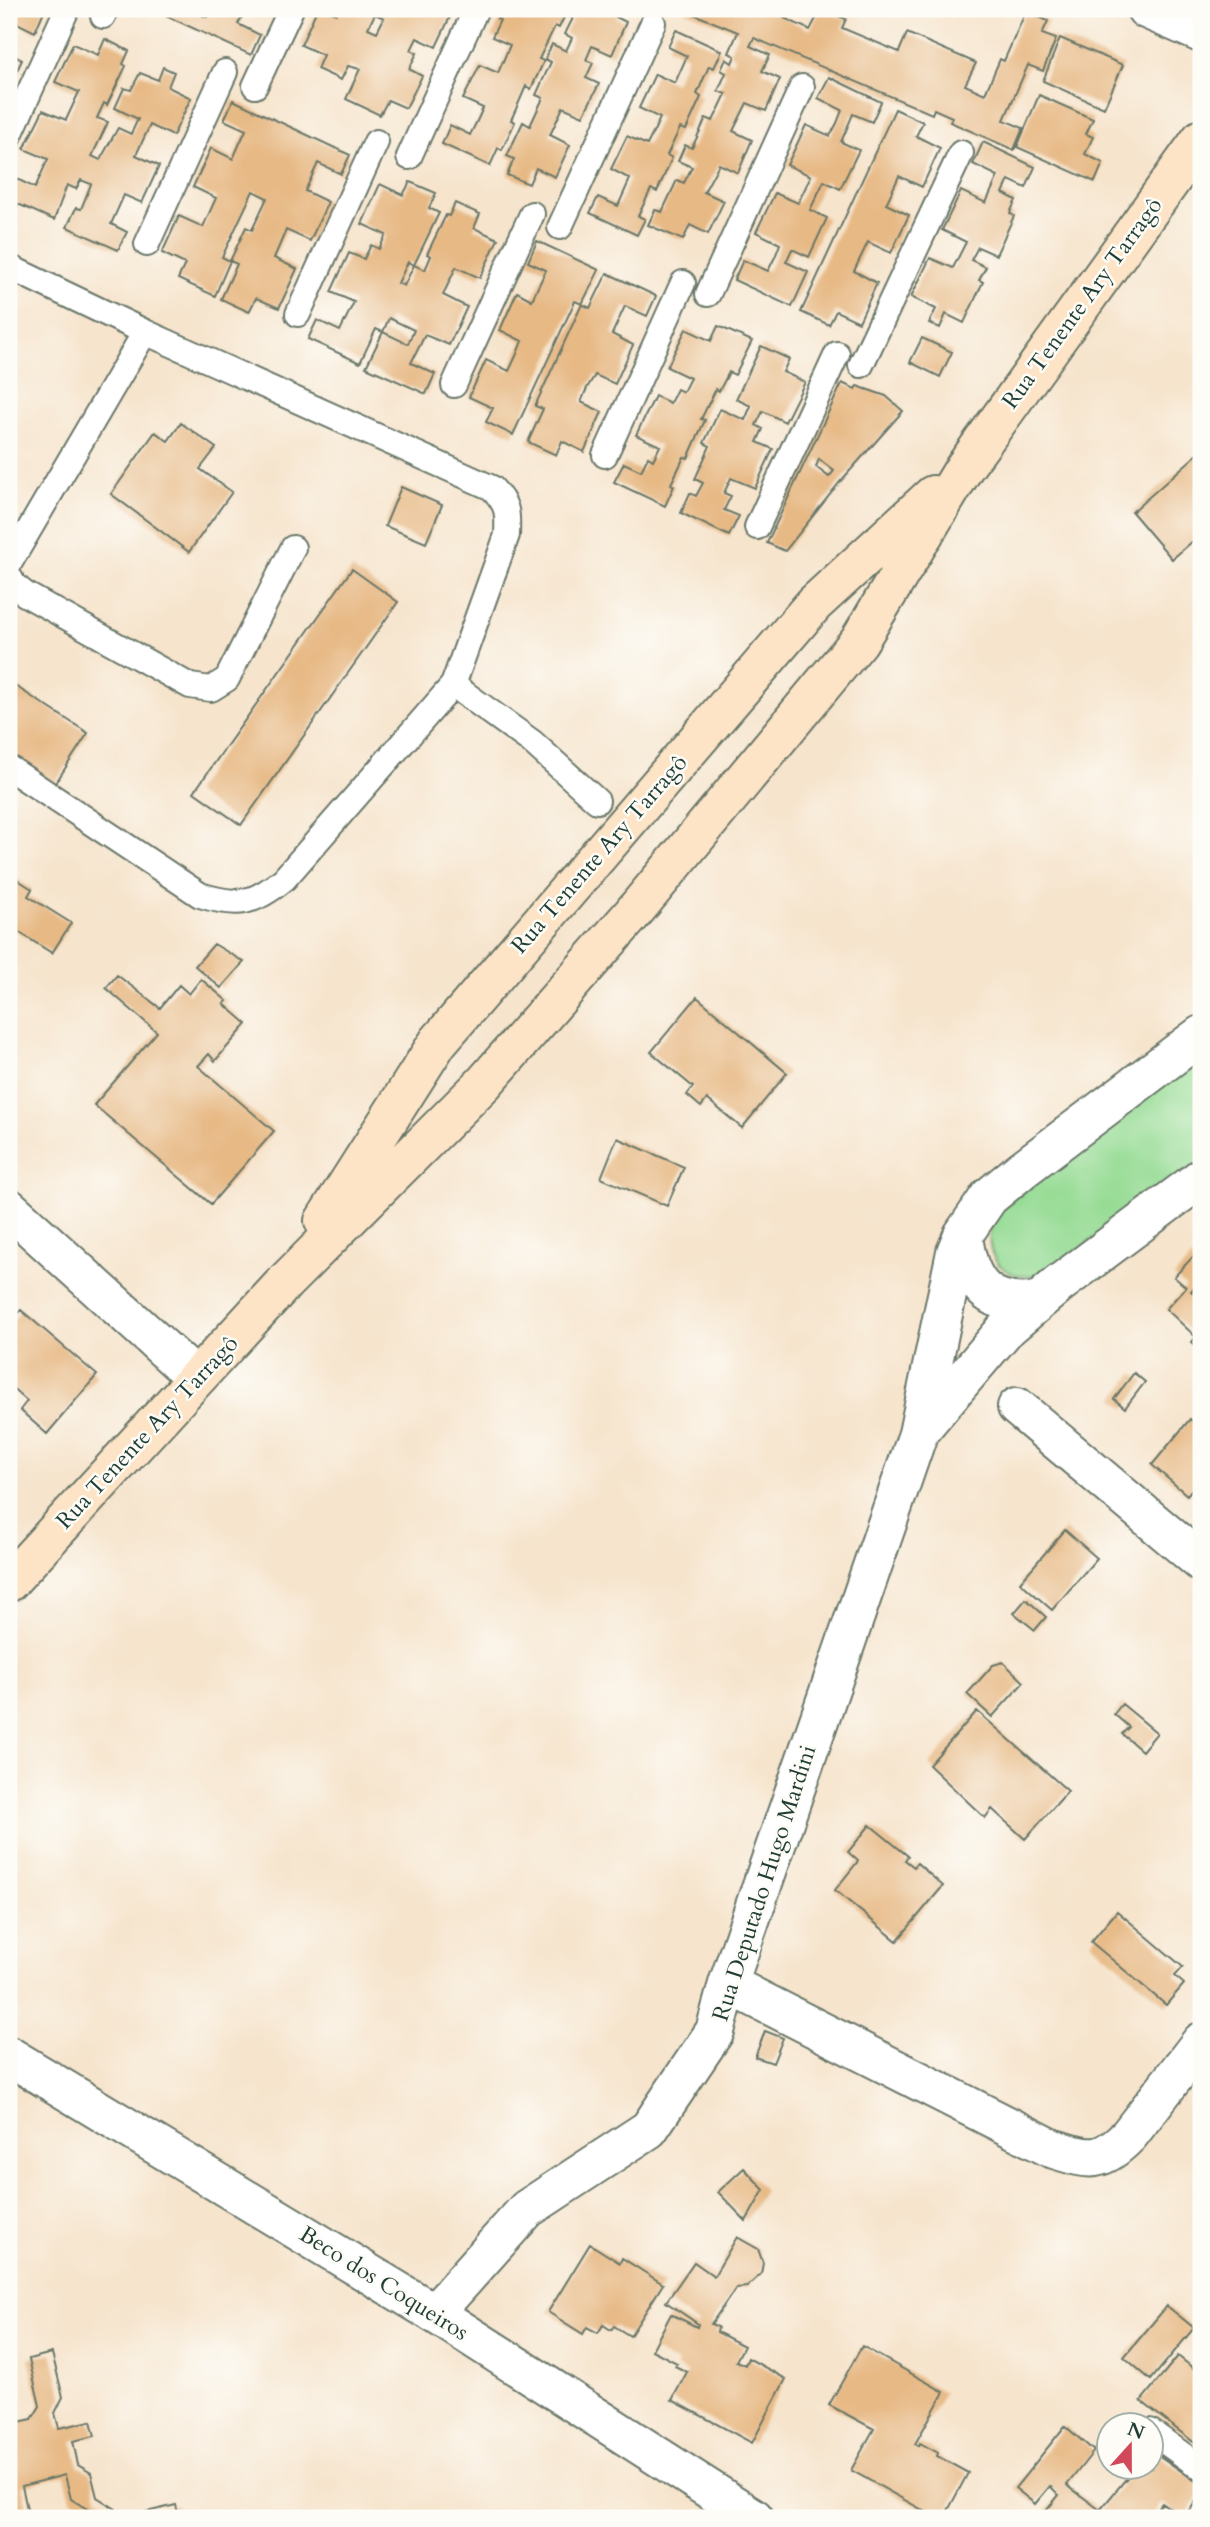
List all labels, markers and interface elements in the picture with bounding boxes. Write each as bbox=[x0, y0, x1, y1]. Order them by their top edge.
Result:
street label: Rua Tenente Ary Tarragô bbox=[995, 191, 1169, 415]
street label: Rua Tenente Ary Tarragô bbox=[504, 748, 694, 960]
street label: Rua Tenente Ary Tarragô bbox=[49, 1328, 245, 1536]
street label: Rua Deputado Hugo Mardini bbox=[705, 1741, 823, 2025]
street label: Beco dos Coqueiros bbox=[293, 2218, 475, 2348]
north arrow bbox=[1094, 2412, 1164, 2482]
text: N bbox=[1123, 2416, 1149, 2446]

